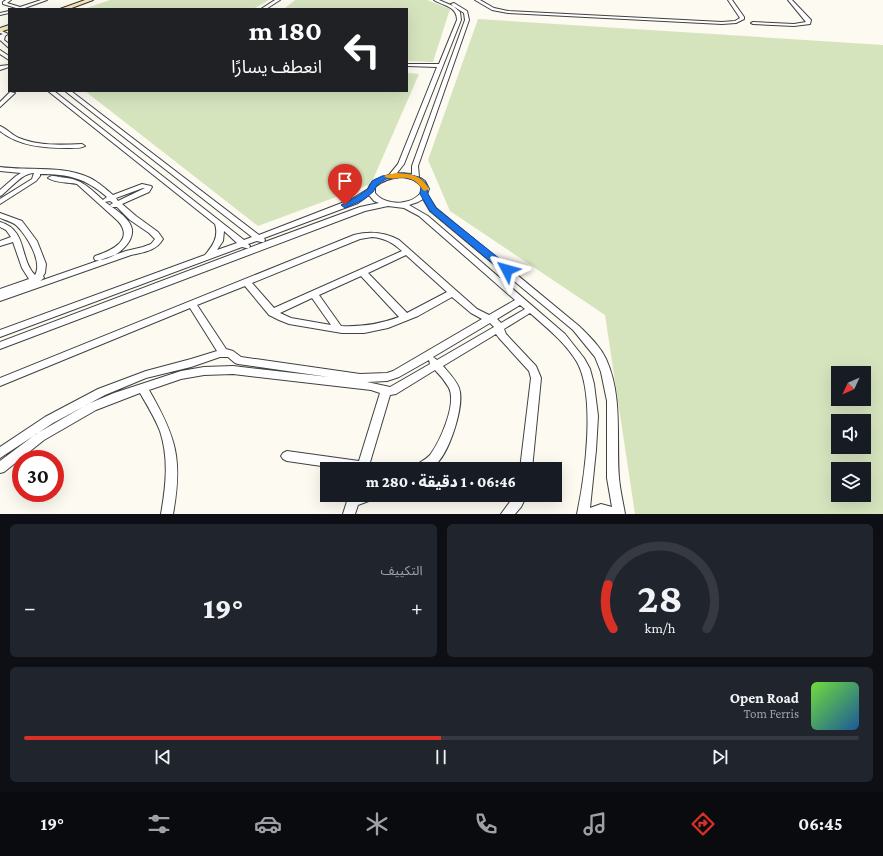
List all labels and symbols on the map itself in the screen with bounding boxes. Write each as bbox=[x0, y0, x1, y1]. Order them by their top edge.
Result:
pin bbox=[328, 164, 362, 205]
position arrow bbox=[486, 249, 528, 291]
north arrow bbox=[831, 366, 871, 406]
speed limit sign: 30 bbox=[12, 450, 64, 502]

